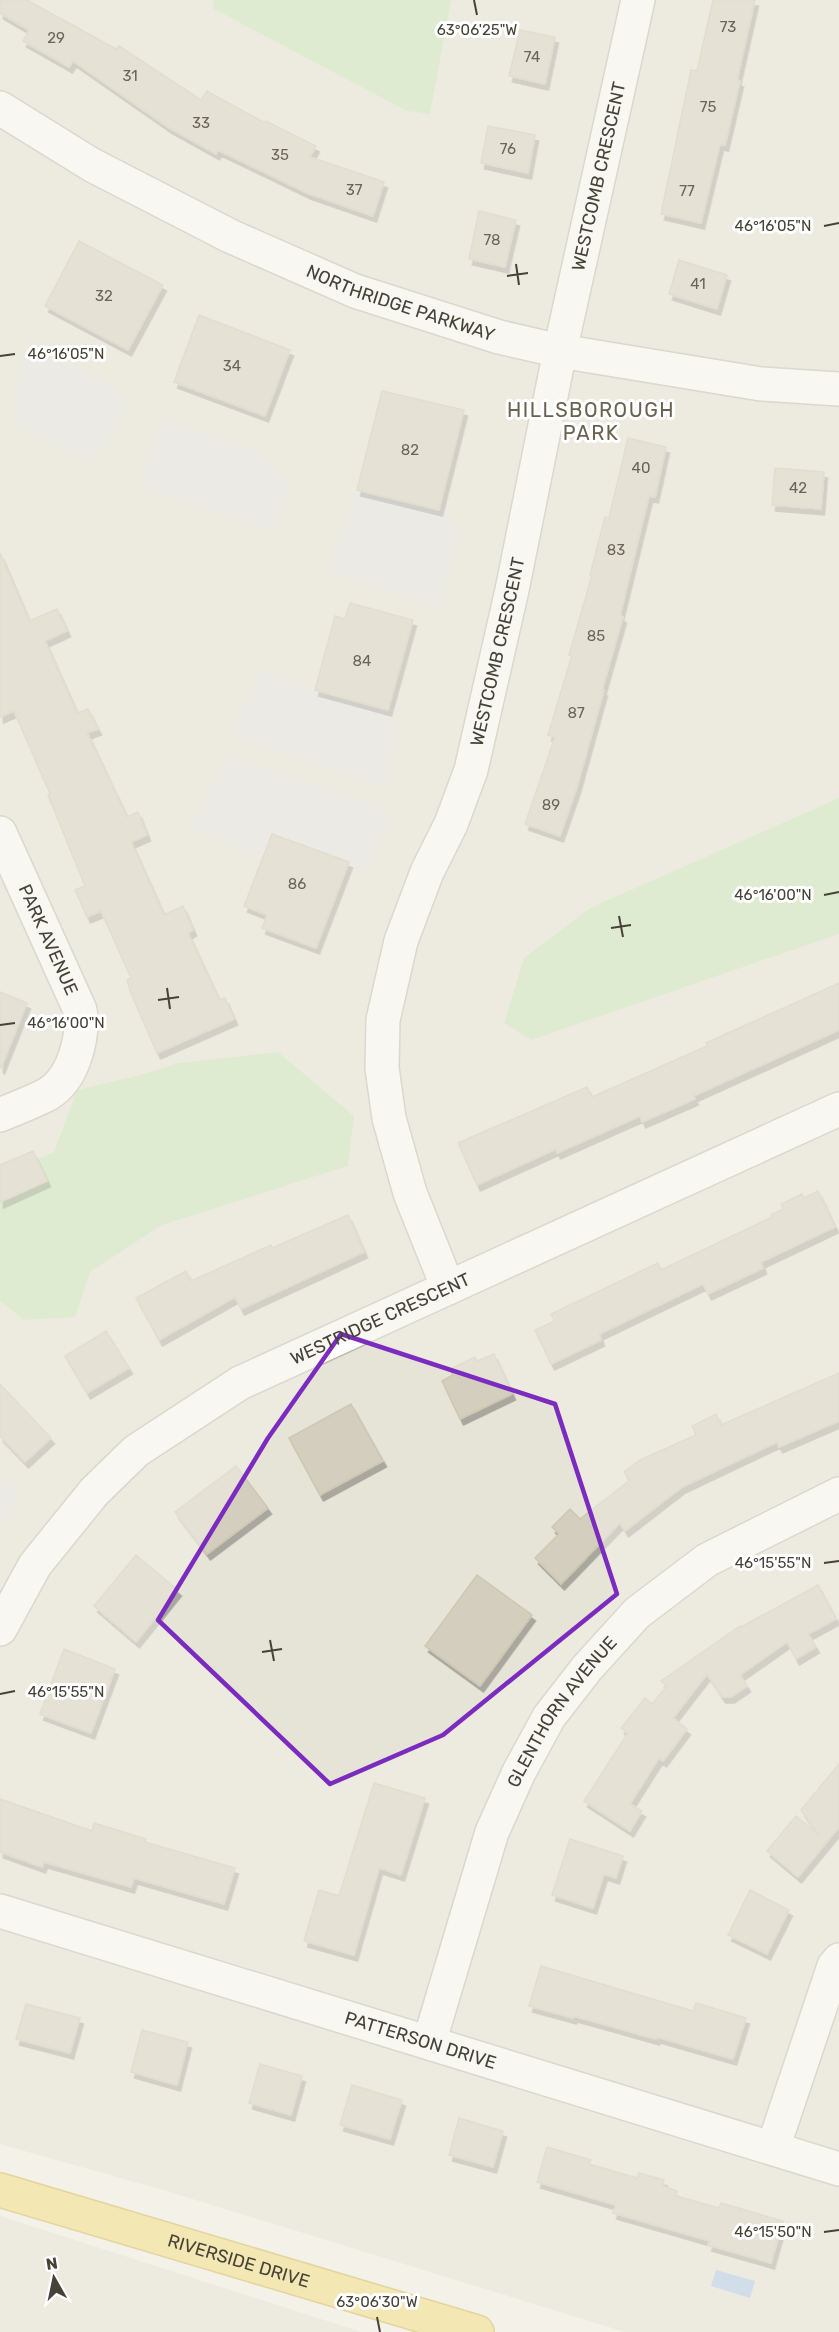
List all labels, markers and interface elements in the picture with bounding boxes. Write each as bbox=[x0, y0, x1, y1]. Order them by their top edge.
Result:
house number: 73 bbox=[720, 18, 736, 36]
text: 63°06'25"W bbox=[437, 21, 517, 39]
house number: 29 bbox=[47, 29, 65, 47]
house number: 74 bbox=[524, 48, 540, 66]
house number: 31 bbox=[122, 67, 138, 85]
street label: WESTCOMB CRESCENT bbox=[567, 80, 631, 273]
house number: 75 bbox=[700, 98, 716, 116]
house number: 33 bbox=[192, 114, 210, 132]
house number: 76 bbox=[500, 140, 516, 158]
house number: 35 bbox=[271, 146, 289, 164]
house number: 37 bbox=[346, 181, 363, 199]
house number: 77 bbox=[679, 182, 695, 200]
text: 46°16'05"N bbox=[735, 217, 811, 235]
house number: 78 bbox=[483, 231, 501, 249]
street label: NORTHRIDGE PARKWAY bbox=[303, 260, 498, 346]
house number: 41 bbox=[690, 275, 706, 293]
house number: 32 bbox=[95, 287, 113, 305]
text: 46°16'05"N bbox=[28, 345, 104, 363]
house number: 34 bbox=[223, 357, 241, 375]
district label: HILLSBOROUGH PARK bbox=[507, 398, 675, 445]
house number: 82 bbox=[401, 441, 419, 459]
house number: 40 bbox=[632, 459, 650, 477]
house number: 42 bbox=[789, 479, 807, 497]
house number: 83 bbox=[607, 541, 625, 559]
street label: WESTCOMB CRESCENT bbox=[466, 555, 529, 748]
house number: 85 bbox=[587, 627, 605, 645]
house number: 84 bbox=[353, 652, 371, 670]
house number: 87 bbox=[567, 704, 585, 722]
house number: 89 bbox=[542, 796, 560, 814]
house number: 86 bbox=[288, 875, 306, 893]
street label: PARK AVENUE bbox=[14, 881, 83, 998]
text: 46°16'00"N bbox=[734, 886, 812, 904]
text: 46°16'00"N bbox=[27, 1014, 105, 1032]
street label: WESTRIDGE CRESCENT bbox=[287, 1268, 474, 1369]
text: 46°15'55"N bbox=[735, 1554, 811, 1572]
street label: GLENTHORN AVENUE bbox=[502, 1632, 621, 1791]
text: 46°15'55"N bbox=[28, 1683, 104, 1701]
street label: PATTERSON DRIVE bbox=[342, 2007, 499, 2074]
text: 46°15'50"N bbox=[734, 2223, 812, 2241]
street label: RIVERSIDE DRIVE bbox=[165, 2230, 312, 2293]
north arrow bbox=[24, 2248, 84, 2308]
text: N bbox=[45, 2253, 59, 2274]
text: 63°06'30"W bbox=[336, 2293, 418, 2311]

